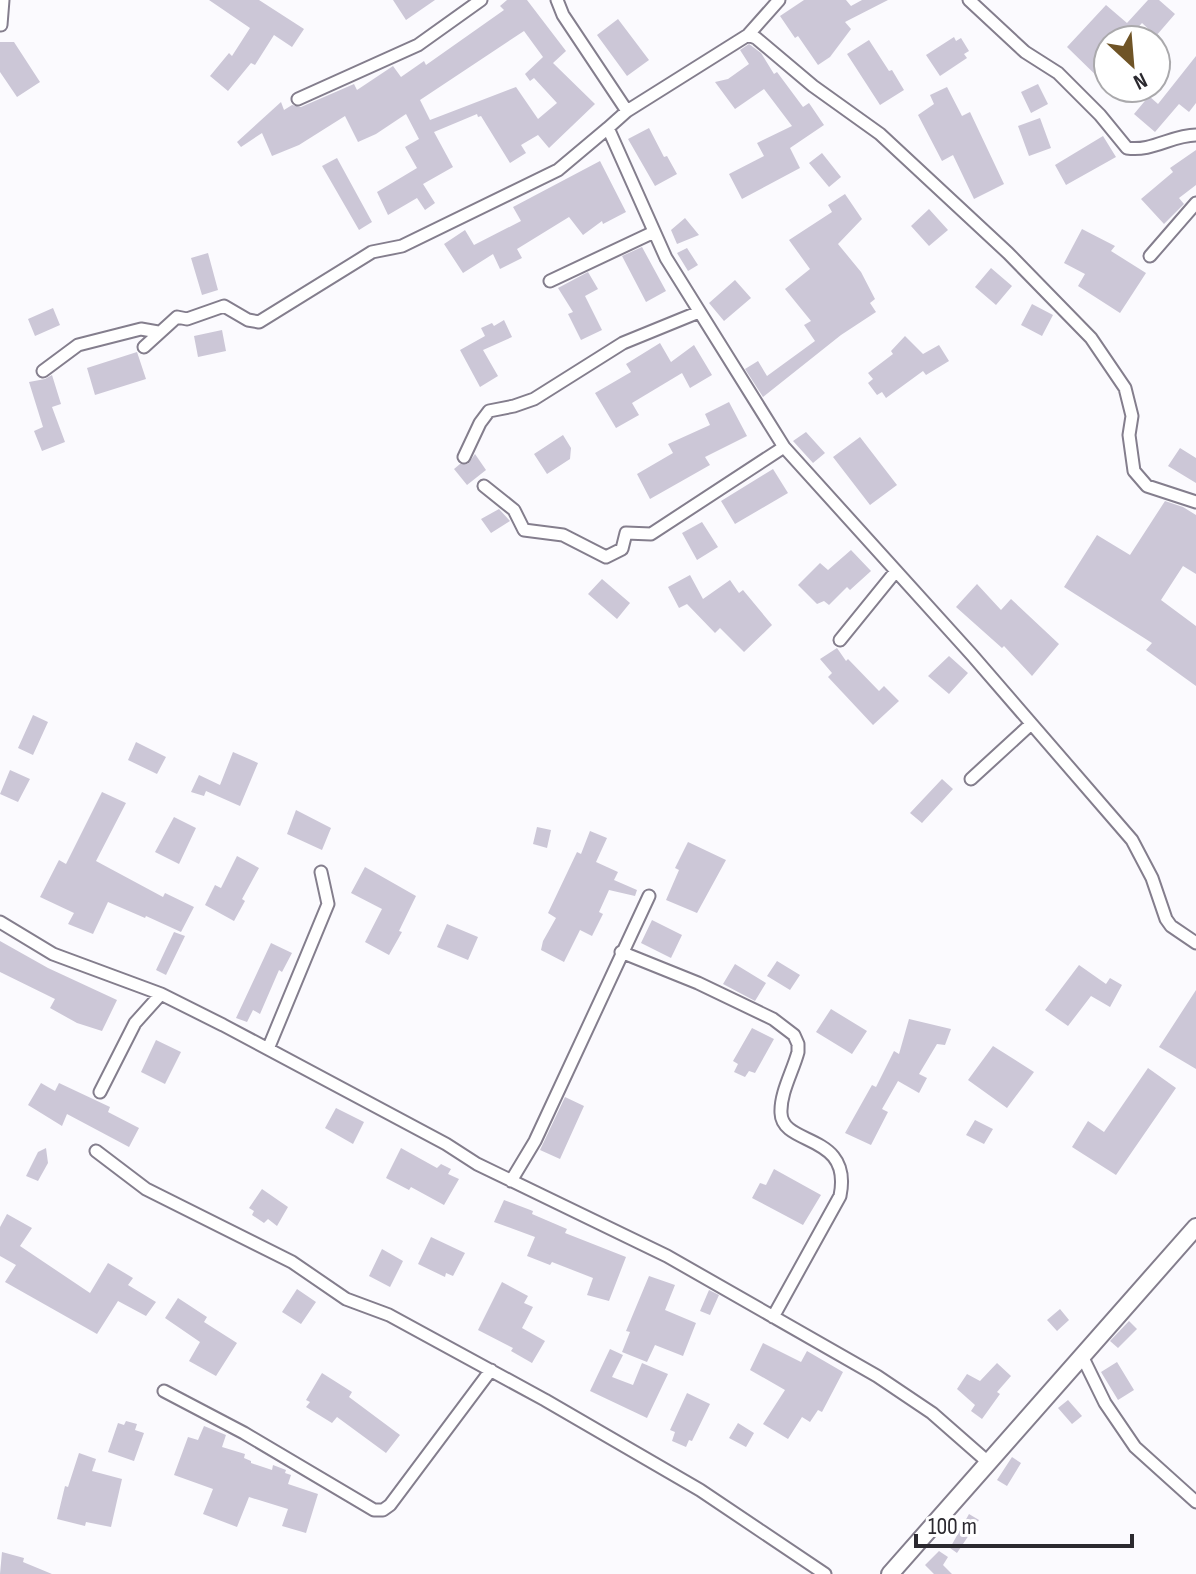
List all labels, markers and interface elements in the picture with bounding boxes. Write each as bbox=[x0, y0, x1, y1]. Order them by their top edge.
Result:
north arrow bbox=[1092, 24, 1172, 104]
text: N bbox=[1129, 66, 1151, 95]
scale bar bbox=[916, 1498, 1132, 1548]
text: 100 m bbox=[928, 1512, 977, 1541]

